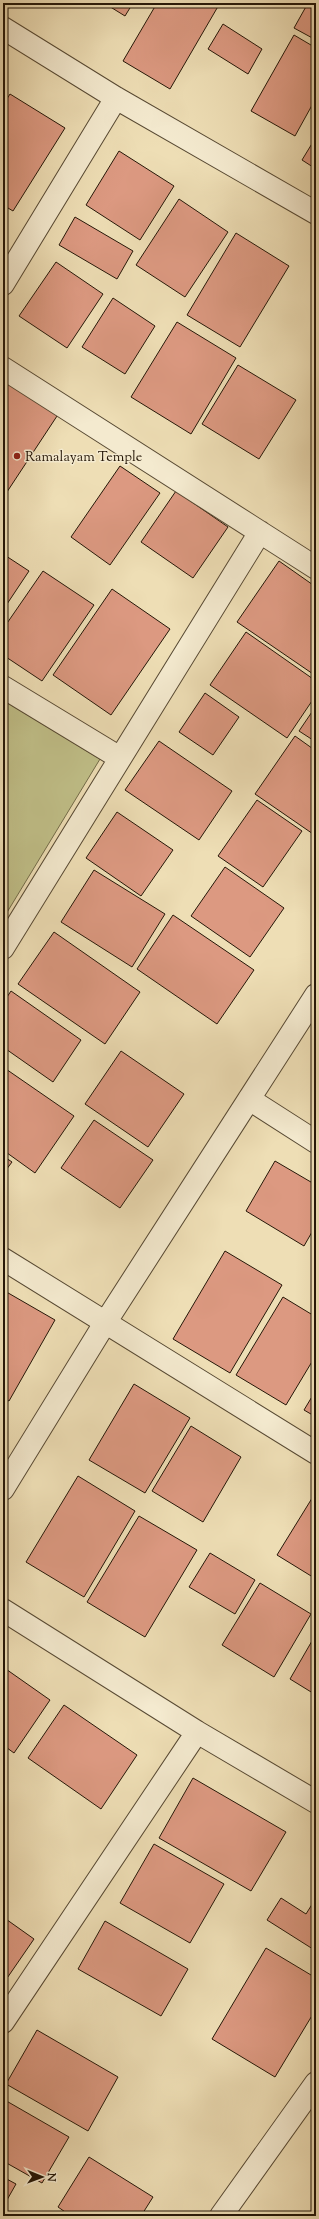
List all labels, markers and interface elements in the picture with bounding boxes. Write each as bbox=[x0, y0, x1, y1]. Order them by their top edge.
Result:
place label: Ramalayam Temple bbox=[25, 448, 142, 468]
marker: Ramalayam Temple bbox=[12, 451, 22, 461]
north arrow bbox=[22, 2157, 62, 2197]
text: N bbox=[43, 2172, 59, 2182]

